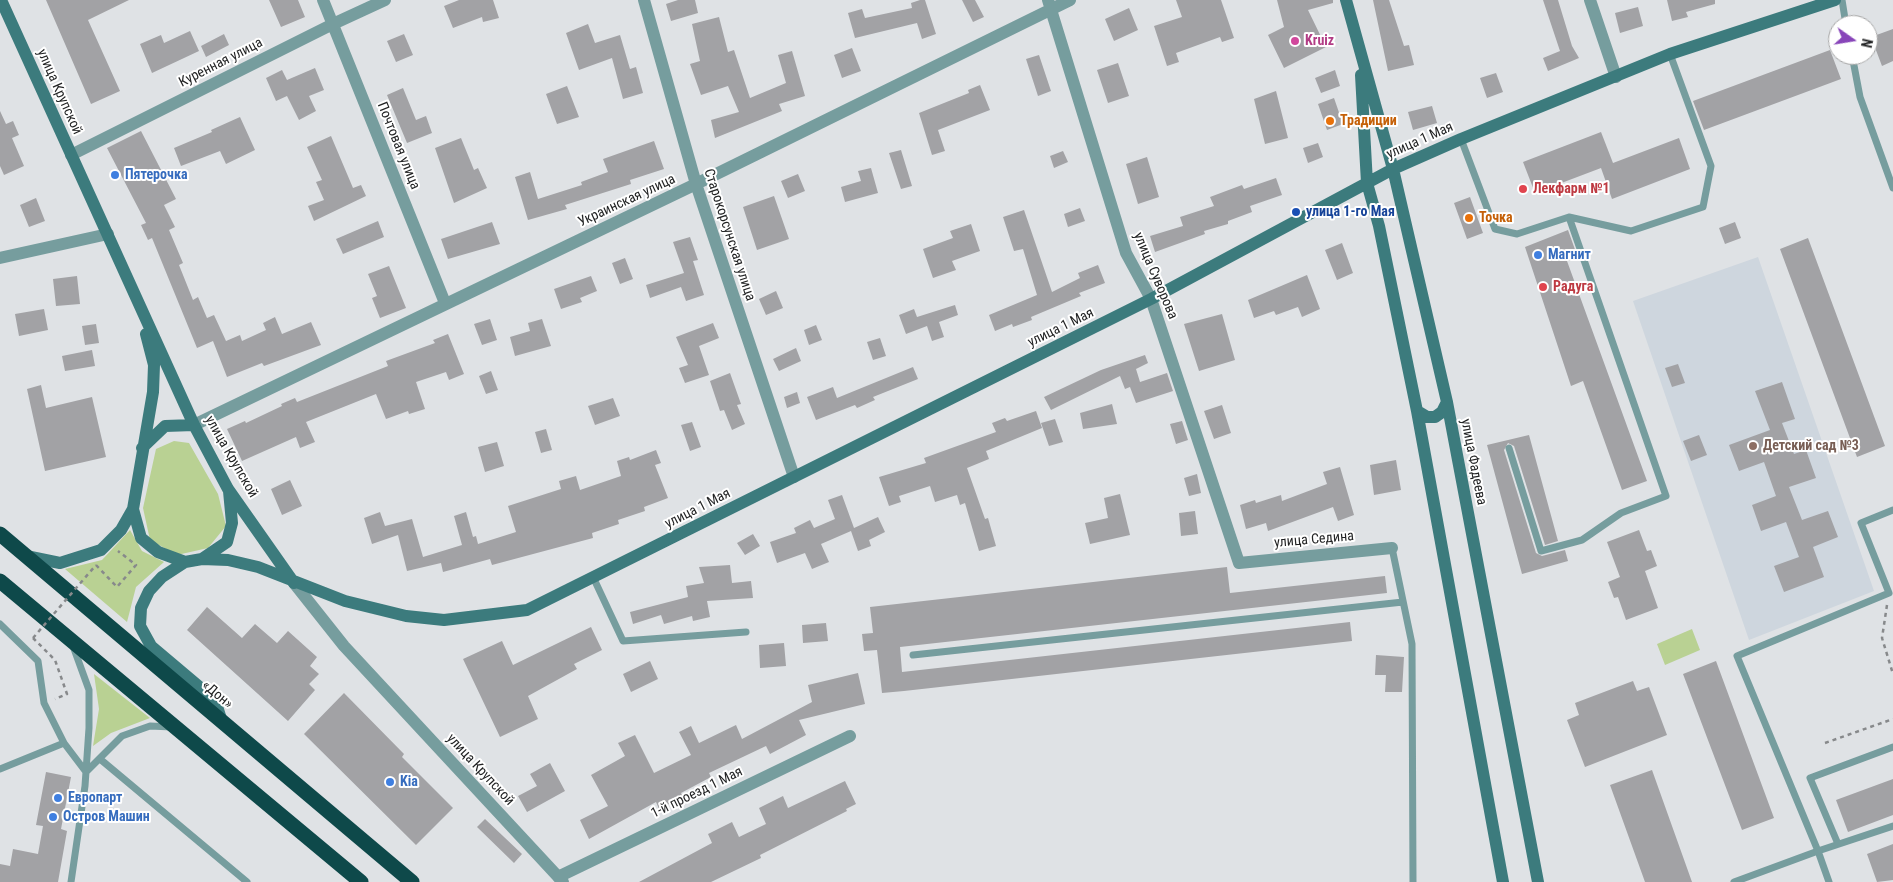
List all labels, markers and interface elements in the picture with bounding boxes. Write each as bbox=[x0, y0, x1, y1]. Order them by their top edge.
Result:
north arrow bbox=[1828, 15, 1878, 65]
place label: Kruiz bbox=[1305, 33, 1334, 49]
street label: Куренная улица bbox=[176, 35, 266, 91]
marker: Kruiz bbox=[1289, 35, 1301, 47]
text: N bbox=[1858, 37, 1875, 49]
street label: улица Крупской bbox=[33, 47, 85, 137]
street label: Почтовая улица bbox=[373, 100, 423, 192]
place label: Традиции bbox=[1340, 113, 1397, 129]
marker: Традиции bbox=[1324, 115, 1336, 127]
street label: улица 1 Мая bbox=[1384, 119, 1456, 163]
place label: Пятерочка bbox=[125, 167, 188, 183]
street label: Старокорсунская улица bbox=[700, 167, 758, 303]
marker: Пятерочка bbox=[109, 169, 121, 181]
street label: Украинская улица bbox=[576, 171, 678, 231]
place label: Лекфарм №1 bbox=[1533, 181, 1609, 197]
marker: Лекфарм №1 bbox=[1517, 183, 1529, 195]
place label: улица 1-го Мая bbox=[1306, 204, 1395, 220]
marker: улица 1-го Мая bbox=[1290, 206, 1302, 218]
place label: Точка bbox=[1479, 210, 1513, 226]
marker: Точка bbox=[1463, 212, 1475, 224]
street label: улица Суворова bbox=[1129, 230, 1181, 322]
place label: Магнит bbox=[1548, 247, 1591, 263]
marker: Магнит bbox=[1532, 249, 1544, 261]
place label: Радуга bbox=[1553, 279, 1593, 295]
marker: Радуга bbox=[1537, 281, 1549, 293]
street label: улица 1 Мая bbox=[1025, 305, 1097, 351]
street label: улица Крупской bbox=[201, 413, 261, 501]
street label: улица Фадеева bbox=[1456, 417, 1490, 507]
place label: Детский сад №3 bbox=[1763, 438, 1859, 454]
marker: Детский сад №3 bbox=[1747, 440, 1759, 452]
street label: улица 1 Мая bbox=[662, 485, 734, 533]
street label: улица Седина bbox=[1273, 528, 1355, 552]
street label: «Дон» bbox=[198, 677, 236, 713]
street label: улица Крупской bbox=[443, 731, 517, 809]
street label: 1-й проезд 1 Мая bbox=[649, 764, 745, 822]
place label: Kia bbox=[400, 774, 418, 790]
marker: Kia bbox=[384, 776, 396, 788]
place label: Европарт bbox=[68, 790, 122, 806]
marker: Европарт bbox=[52, 792, 64, 804]
place label: Остров Машин bbox=[63, 809, 150, 825]
marker: Остров Машин bbox=[47, 811, 59, 823]

